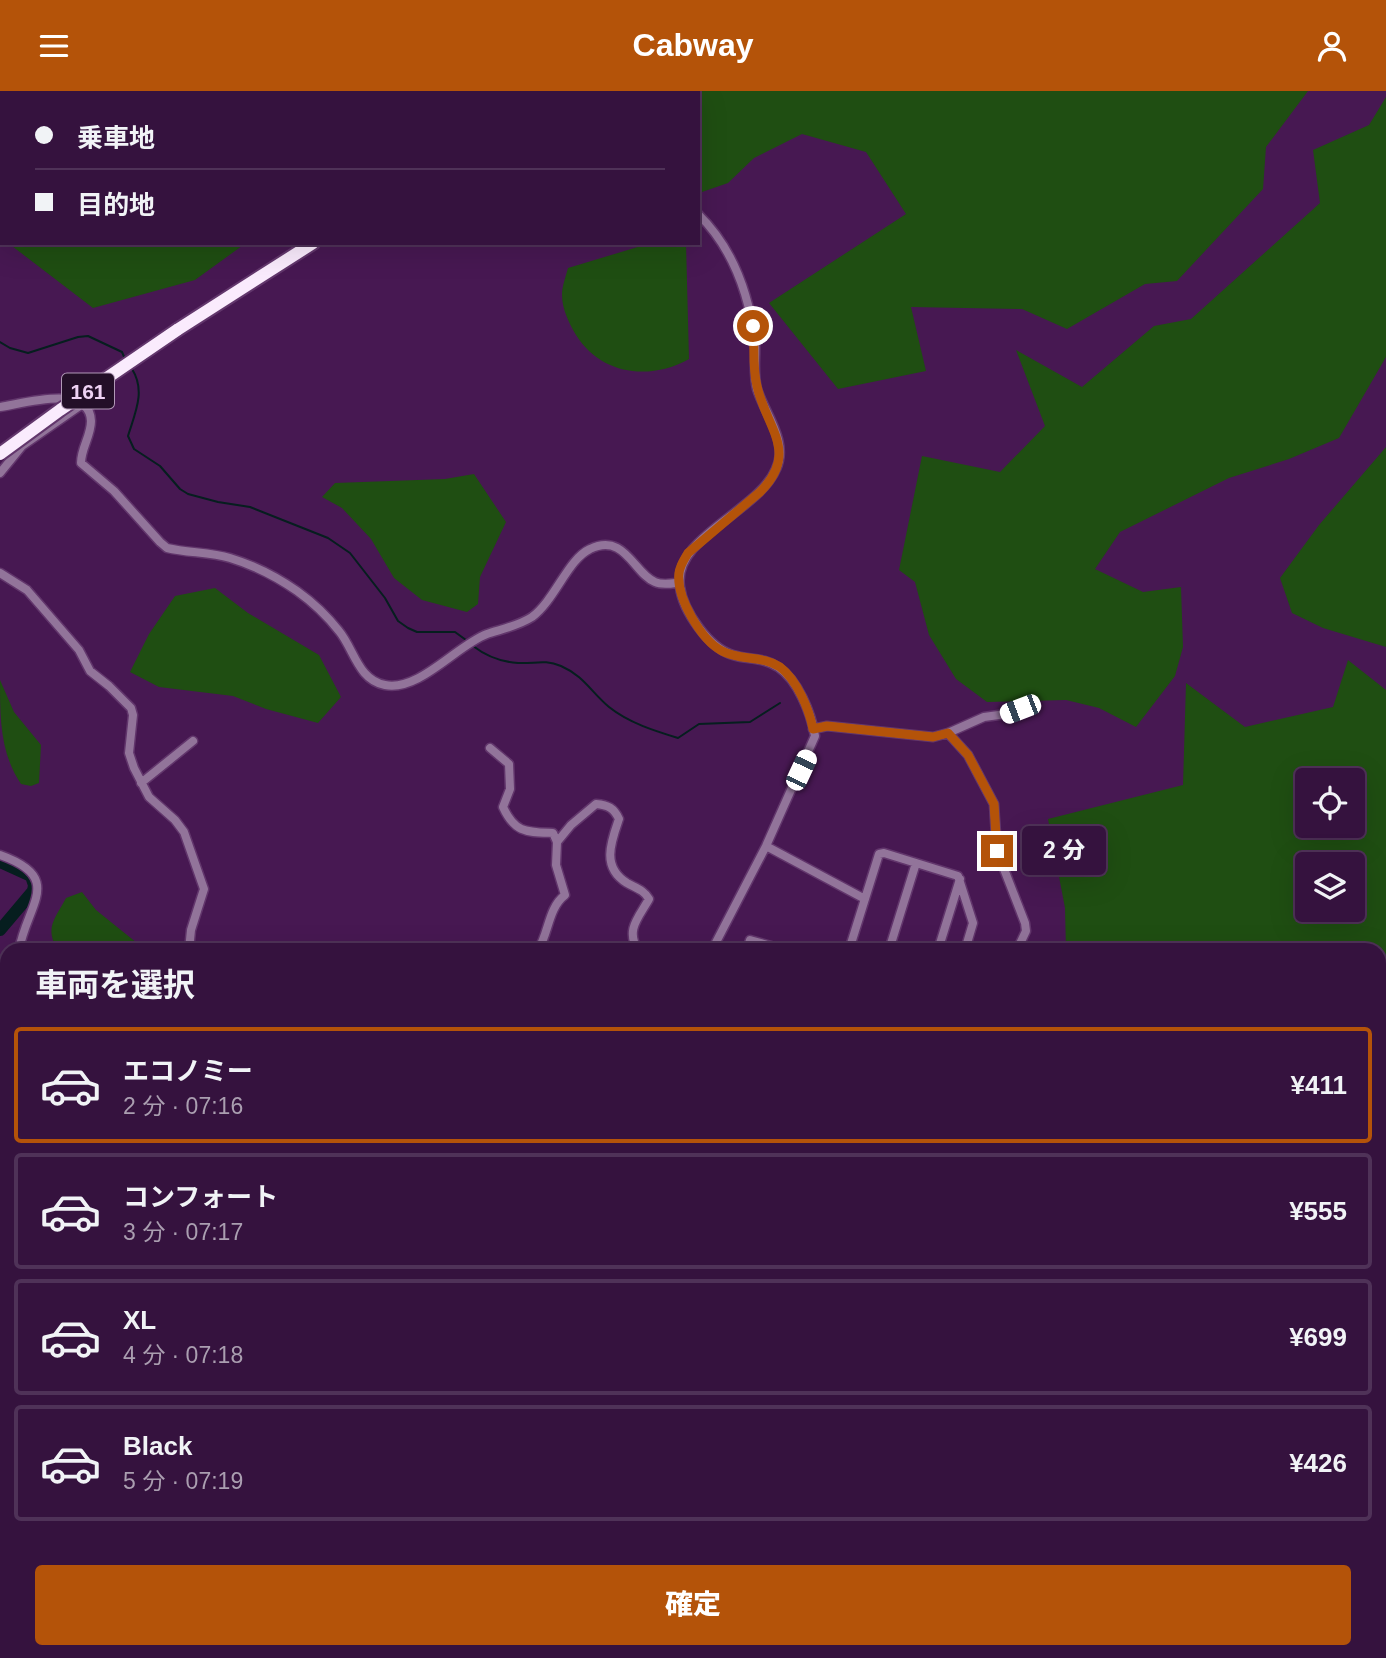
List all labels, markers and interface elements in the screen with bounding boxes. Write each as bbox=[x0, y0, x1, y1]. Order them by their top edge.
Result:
icon: menu bbox=[35, 27, 73, 65]
text: Cabway bbox=[633, 27, 753, 63]
icon: person bbox=[1313, 27, 1351, 65]
text: 乗車地 bbox=[77, 123, 155, 153]
text: 目的地 bbox=[77, 190, 155, 220]
route start bbox=[737, 310, 769, 342]
road number: 161 bbox=[62, 373, 114, 409]
car bbox=[997, 692, 1044, 726]
car bbox=[783, 747, 820, 793]
map controls bbox=[1295, 768, 1365, 922]
button: locate bbox=[1295, 768, 1365, 838]
callout: 2 分 bbox=[1021, 827, 1106, 875]
route end bbox=[981, 835, 1013, 867]
text: 2 分 bbox=[1043, 837, 1085, 863]
button: layers bbox=[1295, 852, 1365, 922]
text: 車両を選択 bbox=[35, 967, 195, 1003]
icon: car bbox=[39, 1054, 102, 1117]
text: エコノミー bbox=[123, 1056, 253, 1086]
text: ¥411 bbox=[1291, 1070, 1347, 1100]
text: 2 分 · 07:16 bbox=[123, 1093, 243, 1119]
icon: car bbox=[39, 1180, 102, 1243]
text: コンフォート bbox=[123, 1182, 278, 1212]
text: ¥555 bbox=[1289, 1196, 1347, 1226]
text: 3 分 · 07:17 bbox=[123, 1219, 243, 1245]
text: XL bbox=[123, 1305, 156, 1335]
icon: car bbox=[39, 1306, 102, 1369]
text: ¥699 bbox=[1289, 1322, 1347, 1352]
text: 4 分 · 07:18 bbox=[123, 1342, 243, 1368]
text: Black bbox=[123, 1431, 192, 1461]
icon: car bbox=[39, 1432, 102, 1495]
text: ¥426 bbox=[1289, 1448, 1347, 1478]
text: 5 分 · 07:19 bbox=[123, 1468, 243, 1494]
button: 確定 bbox=[35, 1565, 1351, 1645]

